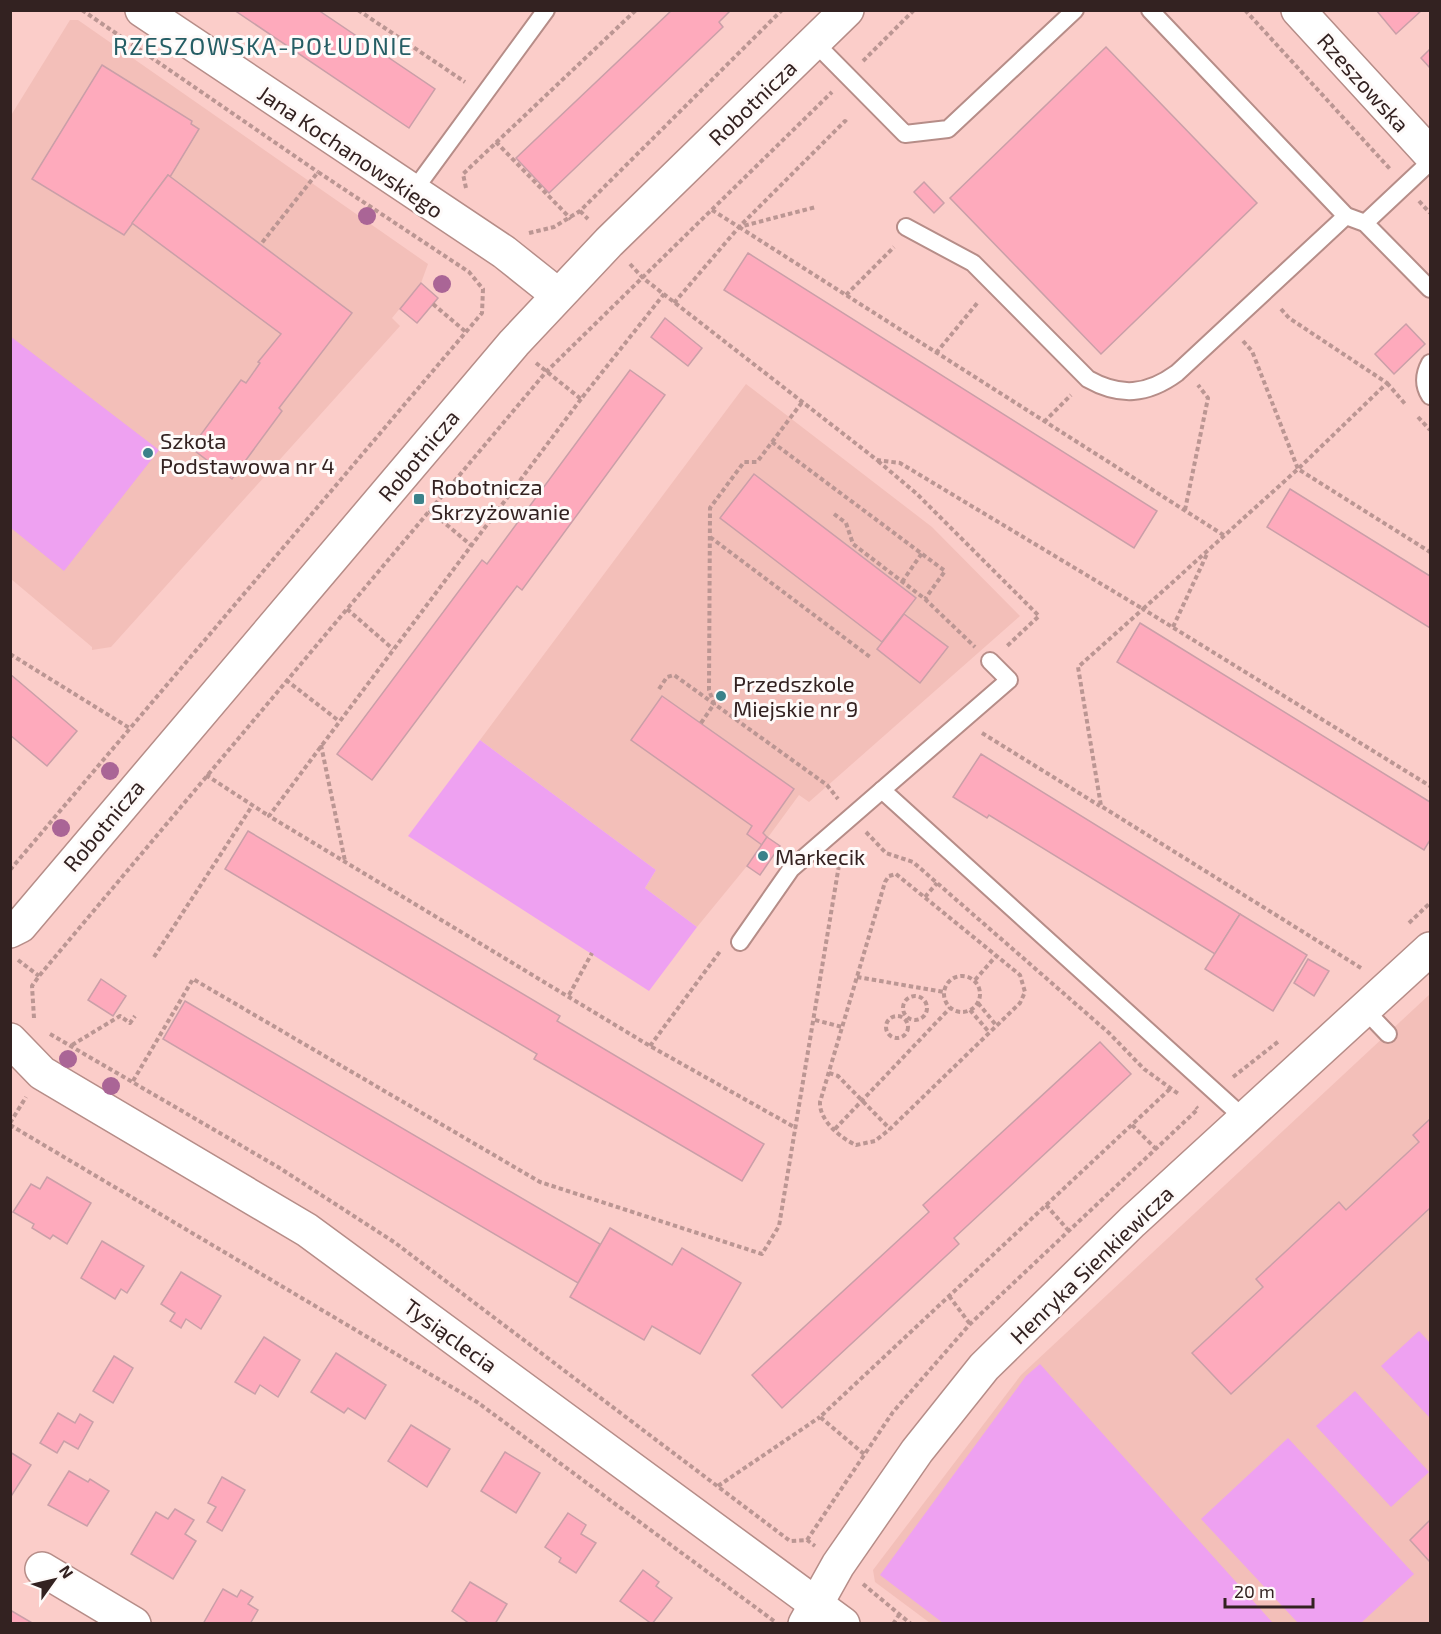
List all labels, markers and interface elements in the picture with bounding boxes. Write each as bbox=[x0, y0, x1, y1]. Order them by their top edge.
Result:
street label: Rzeszowska bbox=[1313, 27, 1415, 137]
district label: RZESZOWSKA-POŁUDNIE bbox=[113, 31, 413, 60]
street label: Robotnicza bbox=[703, 54, 801, 150]
street label: Jana Kochanowskiego bbox=[253, 79, 449, 223]
street label: Robotnicza bbox=[372, 404, 464, 506]
place label: Szkoła Podstawowa nr 4 bbox=[160, 427, 335, 478]
marker: Szkoła Podstawowa nr 4 bbox=[141, 446, 155, 460]
place label: Robotnicza Skrzyżowanie bbox=[431, 473, 570, 524]
marker: Robotnicza Skrzyżowanie bbox=[412, 492, 426, 506]
place label: Przedszkole Miejskie nr 9 bbox=[733, 670, 858, 722]
marker: Przedszkole Miejskie nr 9 bbox=[714, 689, 728, 703]
street label: Robotnicza bbox=[57, 774, 149, 876]
place label: Markecik bbox=[775, 843, 865, 869]
marker: Markecik bbox=[756, 849, 770, 863]
street label: Henryka Sienkiewicza bbox=[1004, 1179, 1178, 1349]
street label: Tysiąclecia bbox=[399, 1292, 503, 1378]
north arrow bbox=[24, 1550, 84, 1610]
text: N bbox=[56, 1561, 78, 1581]
scale bar bbox=[1225, 1571, 1314, 1609]
text: 20 m bbox=[1234, 1580, 1275, 1602]

